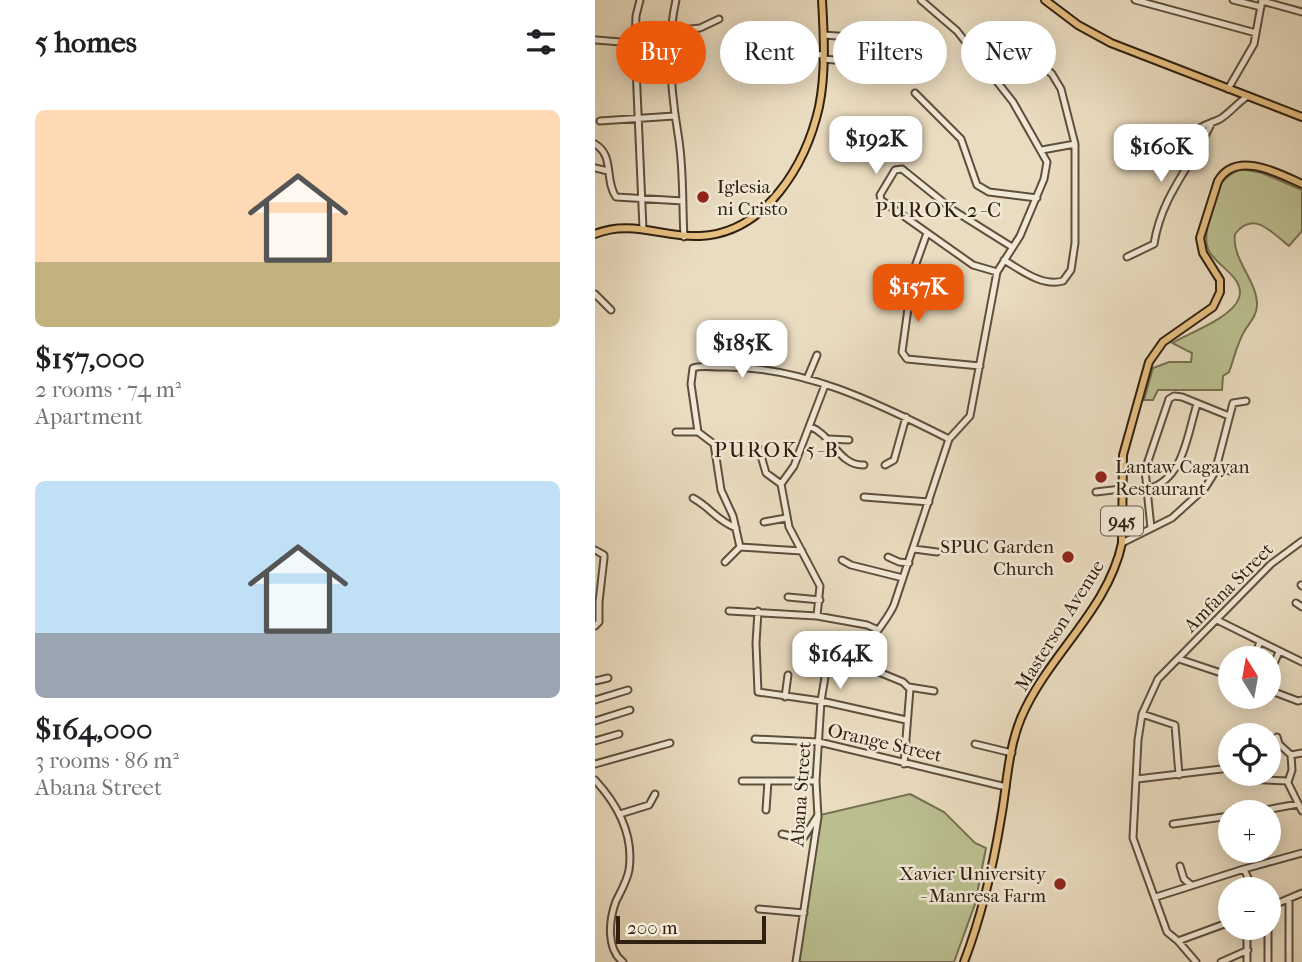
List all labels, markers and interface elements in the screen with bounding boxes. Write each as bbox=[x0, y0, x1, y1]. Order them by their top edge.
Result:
chip: Buy bbox=[616, 21, 706, 84]
chip: Rent bbox=[720, 21, 819, 84]
chip: Filters bbox=[833, 21, 947, 84]
chip: New bbox=[961, 21, 1056, 84]
icon: filters bbox=[522, 23, 560, 61]
text: 5 homes bbox=[35, 25, 137, 60]
pin: $192K bbox=[827, 116, 925, 176]
pin: $160K bbox=[1112, 124, 1210, 184]
text: $192K bbox=[845, 125, 907, 152]
text: $160K bbox=[1130, 133, 1192, 160]
icon: home bbox=[235, 155, 361, 281]
place label: Iglesia ni Cristo bbox=[717, 176, 788, 220]
marker: Iglesia ni Cristo bbox=[695, 189, 711, 205]
district label: PUROK 2-C bbox=[875, 198, 1003, 222]
pin: $157K bbox=[869, 264, 967, 324]
text: $157K bbox=[889, 273, 947, 300]
pin: $185K bbox=[693, 320, 791, 380]
text: $185K bbox=[712, 329, 772, 356]
text: $157,000 bbox=[35, 341, 145, 376]
text: 2 rooms · 74 m² bbox=[35, 376, 181, 403]
text: Apartment bbox=[35, 403, 143, 430]
district label: PUROK 5-B bbox=[714, 438, 840, 462]
place label: Lantaw Cagayan Restaurant bbox=[1115, 456, 1250, 500]
marker: Lantaw Cagayan Restaurant bbox=[1093, 469, 1109, 485]
road number: 945 bbox=[1101, 506, 1143, 536]
icon: home bbox=[235, 526, 361, 652]
place label: SPUC Garden Church bbox=[940, 536, 1054, 580]
street label: Amfana Street bbox=[1179, 538, 1278, 638]
marker: SPUC Garden Church bbox=[1060, 549, 1076, 565]
street label: Masterson Avenue bbox=[1011, 556, 1109, 695]
pin: $164K bbox=[791, 632, 889, 691]
text: $164K bbox=[808, 640, 872, 667]
north arrow bbox=[1218, 646, 1281, 709]
map controls bbox=[1218, 646, 1281, 940]
text: $164,000 bbox=[35, 712, 153, 747]
street label: Orange Street bbox=[825, 719, 944, 767]
button: locate bbox=[1218, 723, 1281, 786]
street label: Abana Street bbox=[786, 741, 816, 848]
text: 3 rooms · 86 m² bbox=[35, 747, 179, 774]
text: Abana Street bbox=[35, 774, 162, 801]
button: + bbox=[1218, 800, 1281, 863]
place label: Xavier University - Manresa Farm bbox=[899, 863, 1047, 907]
marker: Xavier University - Manresa Farm bbox=[1052, 876, 1068, 892]
button: − bbox=[1218, 877, 1281, 940]
scale bar bbox=[616, 913, 767, 945]
text: 200 m bbox=[627, 917, 678, 939]

